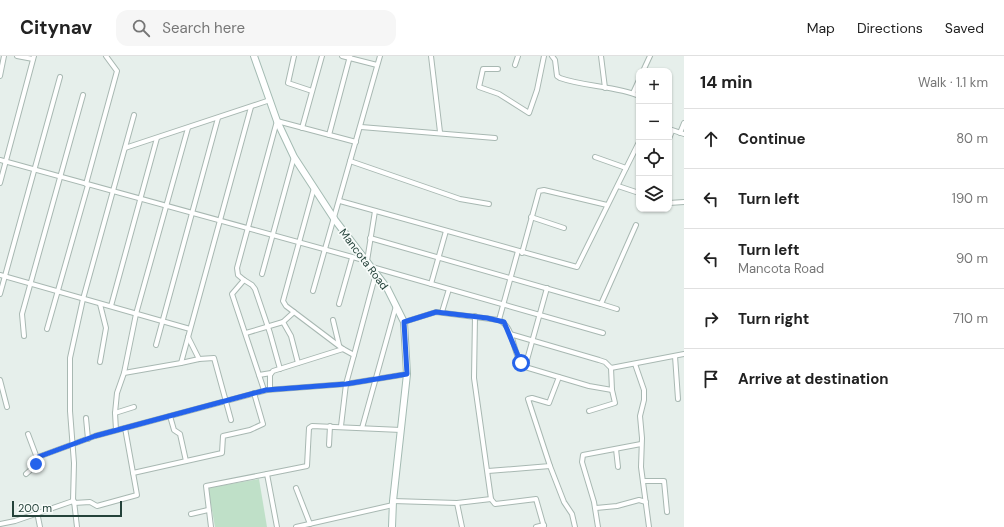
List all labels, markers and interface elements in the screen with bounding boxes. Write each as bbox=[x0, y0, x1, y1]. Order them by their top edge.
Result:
search box bbox=[116, 10, 396, 46]
text: Citynav bbox=[20, 15, 92, 40]
icon: search bbox=[130, 17, 152, 39]
text: Search here bbox=[162, 18, 245, 38]
text: Map bbox=[807, 19, 835, 37]
text: Directions bbox=[857, 19, 923, 37]
text: Saved bbox=[945, 19, 984, 37]
map controls bbox=[636, 68, 672, 212]
button: + bbox=[636, 68, 672, 104]
text: 14 min bbox=[700, 71, 752, 93]
text: Walk · 1.1 km bbox=[918, 74, 988, 91]
button: − bbox=[636, 104, 672, 140]
icon: ahead bbox=[700, 128, 722, 150]
text: Continue bbox=[738, 129, 806, 149]
text: 80 m bbox=[956, 130, 988, 147]
button: locate bbox=[636, 140, 672, 176]
button: layers bbox=[636, 176, 672, 212]
icon: left bbox=[700, 188, 722, 210]
text: Turn left bbox=[738, 189, 799, 209]
text: 190 m bbox=[952, 190, 988, 207]
street label: Mancota Road bbox=[336, 226, 392, 292]
text: Turn left bbox=[738, 240, 799, 260]
icon: left bbox=[700, 248, 722, 270]
text: 90 m bbox=[956, 250, 988, 267]
text: Mancota Road bbox=[738, 260, 824, 277]
icon: right bbox=[700, 308, 722, 330]
text: Turn right bbox=[738, 309, 809, 329]
text: 710 m bbox=[953, 310, 988, 327]
route start bbox=[512, 354, 530, 372]
icon: arrive bbox=[700, 368, 722, 390]
text: Arrive at destination bbox=[738, 369, 889, 389]
route end bbox=[27, 455, 45, 473]
scale bar bbox=[12, 499, 122, 518]
text: 200 m bbox=[18, 501, 52, 515]

